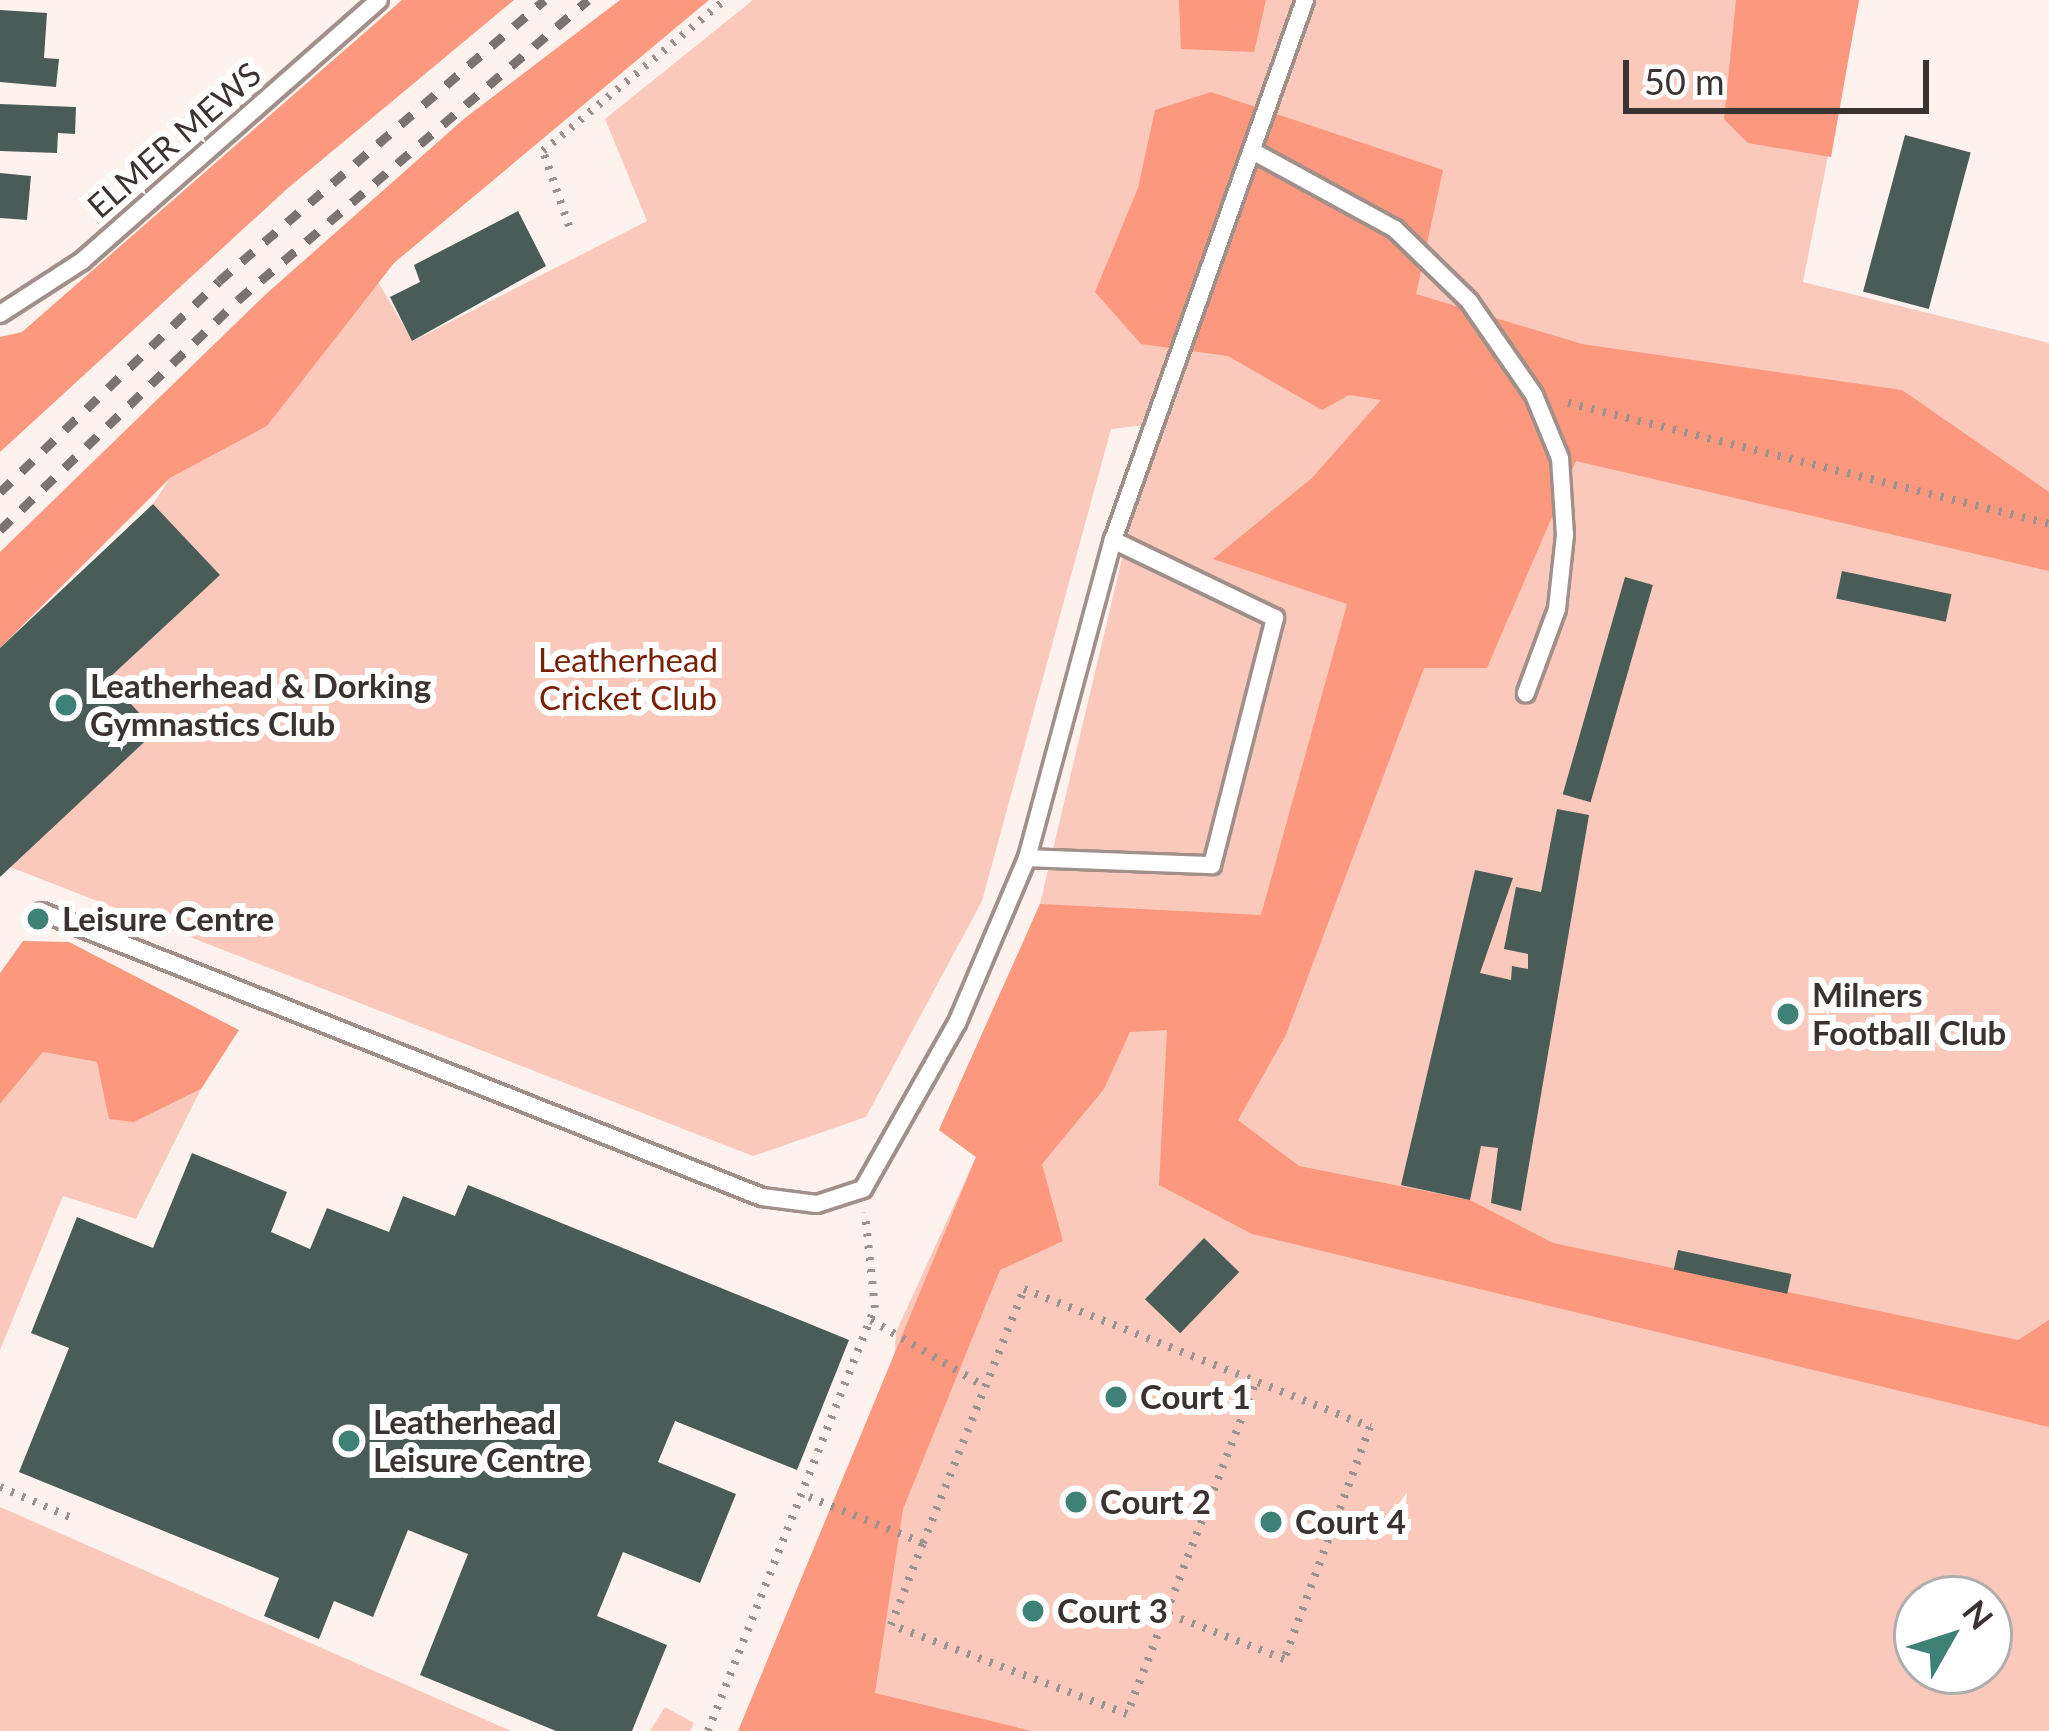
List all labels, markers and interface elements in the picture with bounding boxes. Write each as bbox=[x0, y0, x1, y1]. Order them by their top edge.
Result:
scale bar bbox=[1629, 36, 1935, 110]
street label: ELMER MEWS bbox=[79, 54, 269, 226]
text: 50 m bbox=[1644, 59, 1725, 103]
park label: Leatherhead Cricket Club bbox=[538, 640, 718, 718]
place label: Leatherhead & Dorking Gymnastics Club bbox=[90, 666, 431, 744]
marker: Leatherhead & Dorking Gymnastics Club bbox=[53, 692, 79, 718]
place label: Leisure Centre bbox=[62, 899, 274, 939]
marker: Leisure Centre bbox=[25, 906, 51, 932]
place label: Milners Football Club bbox=[1812, 975, 2006, 1053]
marker: Milners Football Club bbox=[1775, 1001, 1801, 1027]
place label: Court 1 bbox=[1140, 1377, 1251, 1417]
marker: Court 1 bbox=[1103, 1384, 1129, 1410]
place label: Leatherhead Leisure Centre bbox=[373, 1402, 585, 1480]
marker: Leatherhead Leisure Centre bbox=[336, 1428, 362, 1454]
place label: Court 2 bbox=[1100, 1482, 1211, 1522]
marker: Court 2 bbox=[1063, 1489, 1089, 1515]
place label: Court 4 bbox=[1295, 1502, 1406, 1542]
marker: Court 4 bbox=[1258, 1509, 1284, 1535]
north arrow bbox=[1893, 1575, 2013, 1695]
place label: Court 3 bbox=[1057, 1591, 1168, 1631]
text: N bbox=[1955, 1592, 2002, 1637]
marker: Court 3 bbox=[1020, 1598, 1046, 1624]

